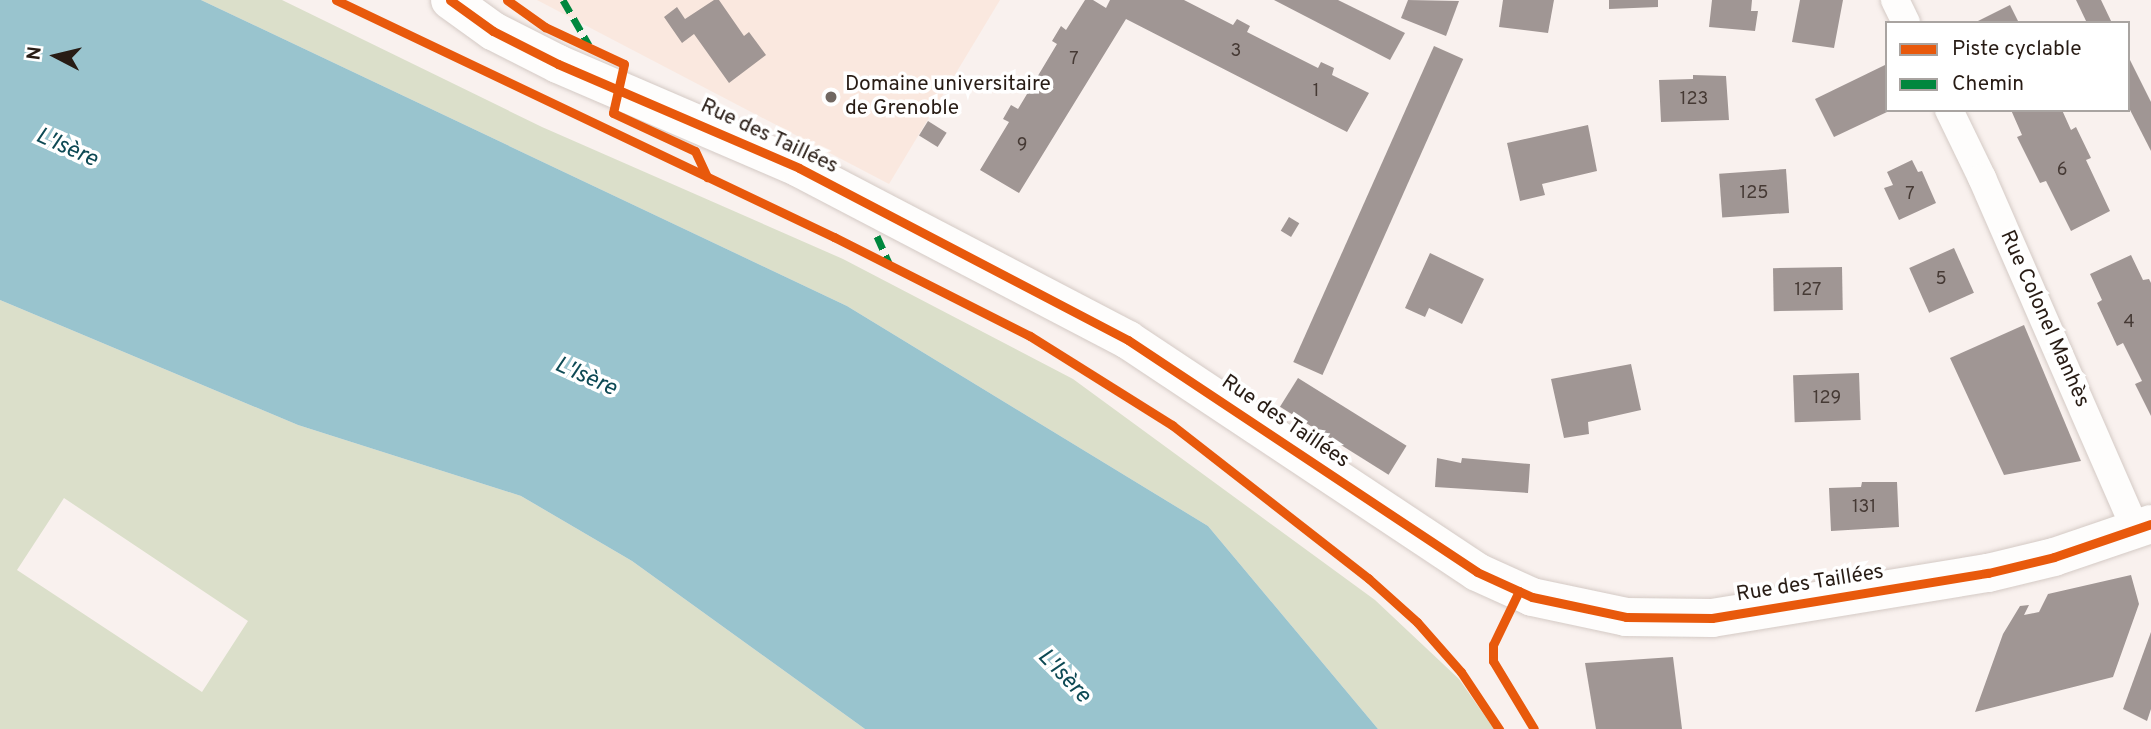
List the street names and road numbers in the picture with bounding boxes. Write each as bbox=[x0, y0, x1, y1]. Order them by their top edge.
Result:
street label: Rue des Taillées bbox=[696, 94, 842, 180]
street label: Rue Colonel Manhès bbox=[1994, 227, 2094, 411]
street label: Rue des Taillées bbox=[1216, 370, 1354, 474]
street label: Rue des Taillées bbox=[1734, 560, 1886, 608]

